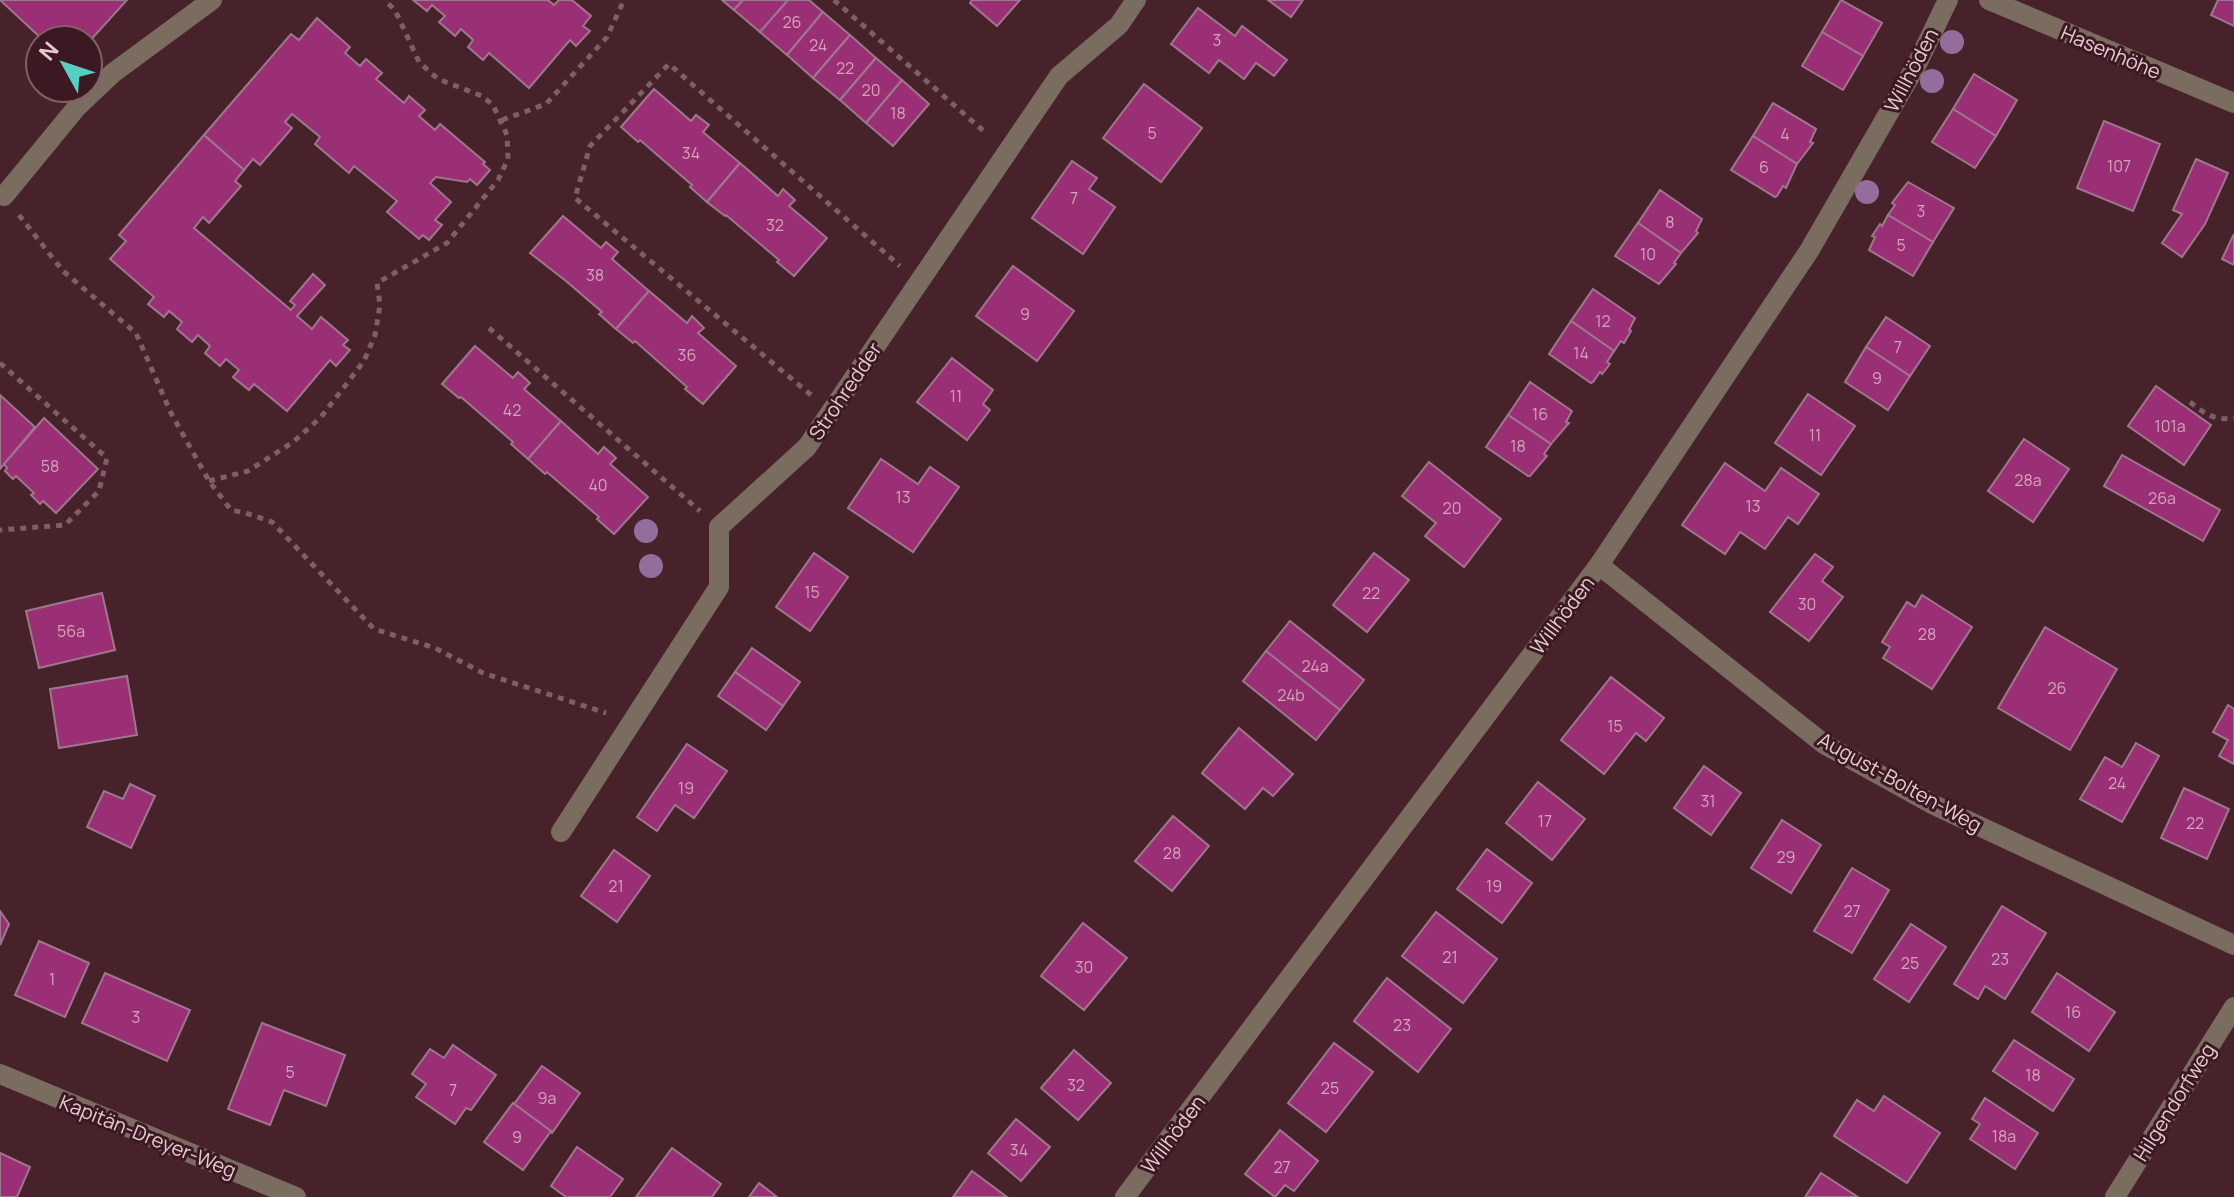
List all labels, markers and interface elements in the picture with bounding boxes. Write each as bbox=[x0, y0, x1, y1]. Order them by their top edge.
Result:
house number: 26 bbox=[782, 11, 802, 33]
street label: Hasenhöhe bbox=[2057, 19, 2165, 85]
street label: Willhöden bbox=[1878, 23, 1944, 117]
north arrow bbox=[24, 24, 104, 104]
house number: 3 bbox=[1213, 29, 1221, 51]
house number: 24 bbox=[809, 34, 827, 56]
text: N bbox=[32, 35, 65, 67]
house number: 22 bbox=[836, 57, 854, 79]
house number: 20 bbox=[862, 79, 880, 101]
house number: 18 bbox=[890, 102, 906, 124]
house number: 5 bbox=[1147, 122, 1157, 144]
house number: 4 bbox=[1780, 123, 1790, 145]
house number: 34 bbox=[682, 142, 700, 164]
house number: 107 bbox=[2107, 155, 2131, 177]
house number: 6 bbox=[1759, 156, 1769, 178]
house number: 7 bbox=[1070, 187, 1078, 209]
house number: 3 bbox=[1917, 200, 1925, 222]
house number: 8 bbox=[1665, 211, 1675, 233]
house number: 32 bbox=[766, 214, 784, 236]
house number: 5 bbox=[1896, 234, 1906, 256]
house number: 10 bbox=[1640, 243, 1656, 265]
house number: 38 bbox=[586, 264, 604, 286]
house number: 9 bbox=[1020, 303, 1030, 325]
house number: 12 bbox=[1595, 310, 1611, 332]
house number: 7 bbox=[1894, 336, 1902, 358]
street label: Strohredder bbox=[802, 337, 888, 445]
house number: 14 bbox=[1573, 342, 1589, 364]
house number: 36 bbox=[678, 344, 696, 366]
house number: 9 bbox=[1872, 367, 1882, 389]
house number: 11 bbox=[950, 385, 962, 407]
house number: 42 bbox=[503, 399, 521, 421]
house number: 16 bbox=[1532, 403, 1548, 425]
house number: 101a bbox=[2154, 415, 2186, 437]
house number: 11 bbox=[1809, 424, 1821, 446]
house number: 18 bbox=[1510, 435, 1526, 457]
house number: 58 bbox=[41, 455, 59, 477]
house number: 28a bbox=[2014, 469, 2042, 491]
house number: 40 bbox=[588, 474, 608, 496]
house number: 13 bbox=[895, 486, 911, 508]
house number: 26a bbox=[2148, 487, 2176, 509]
house number: 13 bbox=[1745, 495, 1761, 517]
house number: 20 bbox=[1443, 497, 1461, 519]
street label: Willhöden bbox=[1524, 570, 1600, 660]
house number: 15 bbox=[804, 581, 820, 603]
house number: 22 bbox=[1362, 582, 1380, 604]
house number: 30 bbox=[1798, 593, 1816, 615]
house number: 56a bbox=[57, 620, 85, 642]
house number: 28 bbox=[1918, 623, 1936, 645]
house number: 24a bbox=[1301, 655, 1329, 677]
house number: 26 bbox=[2047, 677, 2067, 699]
house number: 24b bbox=[1277, 684, 1305, 706]
house number: 15 bbox=[1607, 715, 1623, 737]
street label: August-Bolten-Weg bbox=[1813, 726, 1987, 838]
house number: 24 bbox=[2108, 772, 2126, 794]
house number: 19 bbox=[678, 777, 694, 799]
house number: 31 bbox=[1700, 790, 1716, 812]
house number: 17 bbox=[1538, 810, 1552, 832]
house number: 22 bbox=[2186, 812, 2204, 834]
house number: 28 bbox=[1163, 842, 1181, 864]
house number: 29 bbox=[1776, 846, 1796, 868]
house number: 21 bbox=[608, 875, 624, 897]
house number: 19 bbox=[1486, 875, 1502, 897]
house number: 27 bbox=[1843, 900, 1861, 922]
house number: 21 bbox=[1442, 946, 1458, 968]
house number: 23 bbox=[1991, 948, 2009, 970]
house number: 25 bbox=[1901, 952, 1919, 974]
house number: 30 bbox=[1075, 956, 1093, 978]
house number: 1 bbox=[49, 968, 55, 990]
house number: 16 bbox=[2065, 1001, 2081, 1023]
house number: 3 bbox=[132, 1006, 140, 1028]
house number: 23 bbox=[1393, 1014, 1411, 1036]
street label: Hilgendorfweg bbox=[2127, 1038, 2221, 1166]
house number: 5 bbox=[285, 1061, 295, 1083]
house number: 18 bbox=[2025, 1064, 2041, 1086]
house number: 32 bbox=[1067, 1074, 1085, 1096]
house number: 25 bbox=[1321, 1077, 1339, 1099]
house number: 7 bbox=[449, 1079, 457, 1101]
house number: 9a bbox=[538, 1087, 556, 1109]
street label: Kapitän-Dreyer-Weg bbox=[56, 1088, 240, 1184]
street label: Willhöden bbox=[1135, 1089, 1211, 1179]
house number: 18a bbox=[1992, 1125, 2016, 1147]
house number: 9 bbox=[512, 1126, 522, 1148]
house number: 34 bbox=[1010, 1139, 1028, 1161]
house number: 27 bbox=[1273, 1156, 1291, 1178]

